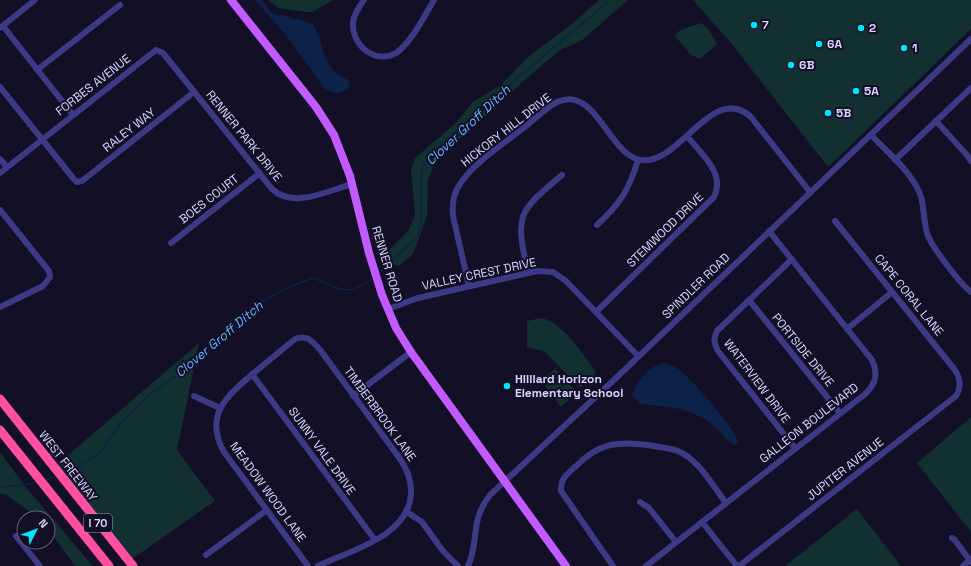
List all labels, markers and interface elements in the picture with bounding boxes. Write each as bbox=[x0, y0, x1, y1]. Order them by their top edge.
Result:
place label: 7 bbox=[762, 17, 769, 33]
marker: 7 bbox=[749, 20, 759, 30]
place label: 2 bbox=[869, 20, 876, 36]
marker: 2 bbox=[856, 23, 866, 33]
place label: 6A bbox=[827, 36, 842, 52]
marker: 6A bbox=[814, 39, 824, 49]
place label: 1 bbox=[912, 40, 917, 56]
marker: 1 bbox=[899, 43, 909, 53]
street label: FORBES AVENUE bbox=[52, 51, 134, 119]
place label: 6B bbox=[799, 57, 814, 73]
marker: 6B bbox=[786, 60, 796, 70]
water label: Clover Groff Ditch bbox=[422, 81, 515, 169]
place label: 5A bbox=[864, 83, 879, 99]
marker: 5A bbox=[851, 86, 861, 96]
street label: RENNER PARK DRIVE bbox=[202, 87, 286, 185]
street label: HICKORY HILL DRIVE bbox=[458, 90, 555, 170]
street label: RALEY WAY bbox=[99, 104, 159, 156]
place label: 5B bbox=[836, 105, 851, 121]
marker: 5B bbox=[823, 108, 833, 118]
street label: BOES COURT bbox=[176, 171, 242, 227]
street label: STEMWOOD DRIVE bbox=[623, 189, 707, 271]
street label: RENNER ROAD bbox=[368, 224, 406, 304]
street label: SPINDLER ROAD bbox=[659, 250, 733, 322]
street label: CAPE CORAL LANE bbox=[871, 251, 947, 340]
street label: VALLEY CREST DRIVE bbox=[421, 254, 538, 294]
water label: Clover Groff Ditch bbox=[172, 297, 267, 381]
street label: PORTSIDE DRIVE bbox=[768, 310, 838, 390]
street label: WATERVIEW DRIVE bbox=[720, 336, 794, 426]
street label: TIMBERBROOK LANE bbox=[340, 363, 420, 465]
place label: Hilliard Horizon Elementary School bbox=[515, 371, 623, 401]
street label: GALLEON BOULEVARD bbox=[756, 379, 862, 467]
marker: Hilliard Horizon Elementary School bbox=[502, 381, 512, 391]
street label: SUNNY VALE DRIVE bbox=[285, 404, 359, 498]
street label: WEST FREEWAY bbox=[35, 427, 101, 505]
street label: JUPITER AVENUE bbox=[803, 434, 887, 504]
street label: MEADOW WOOD LANE bbox=[226, 439, 310, 545]
north arrow bbox=[16, 510, 56, 550]
road number: I 70 bbox=[84, 514, 112, 532]
text: N bbox=[36, 516, 51, 531]

